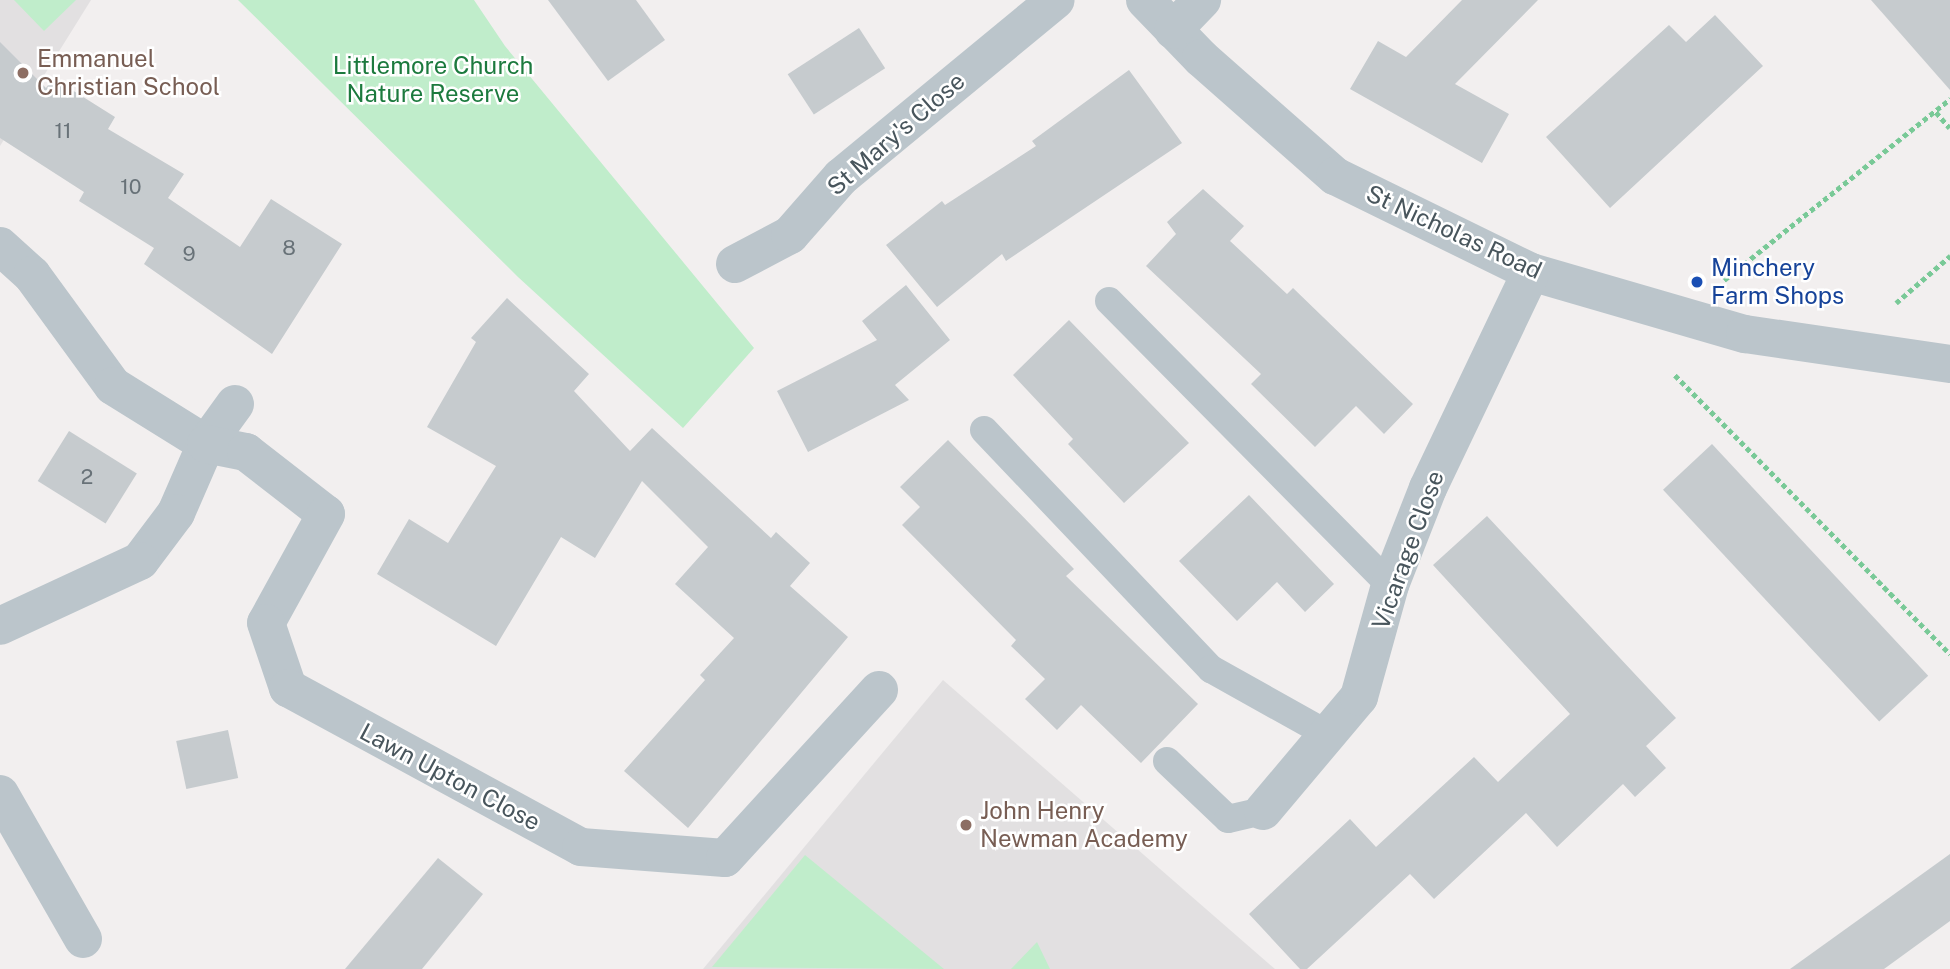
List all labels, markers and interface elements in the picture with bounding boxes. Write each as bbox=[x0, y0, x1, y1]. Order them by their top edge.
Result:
place label: Emmanuel Christian School bbox=[37, 45, 220, 101]
park label: Littlemore Church Nature Reserve bbox=[333, 52, 533, 108]
marker: Emmanuel Christian School bbox=[15, 65, 31, 81]
street label: St Mary's Close bbox=[821, 67, 971, 201]
house number: 11 bbox=[54, 118, 72, 144]
house number: 10 bbox=[120, 174, 142, 200]
street label: St Nicholas Road bbox=[1362, 179, 1546, 285]
house number: 8 bbox=[282, 235, 296, 261]
house number: 9 bbox=[182, 241, 196, 267]
place label: Minchery Farm Shops bbox=[1711, 254, 1844, 310]
marker: Minchery Farm Shops bbox=[1689, 274, 1705, 290]
house number: 2 bbox=[81, 464, 93, 490]
street label: Vicarage Close bbox=[1366, 467, 1450, 633]
street label: Lawn Upton Close bbox=[355, 717, 545, 837]
place label: John Henry Newman Academy bbox=[980, 797, 1188, 853]
marker: John Henry Newman Academy bbox=[958, 817, 974, 833]

